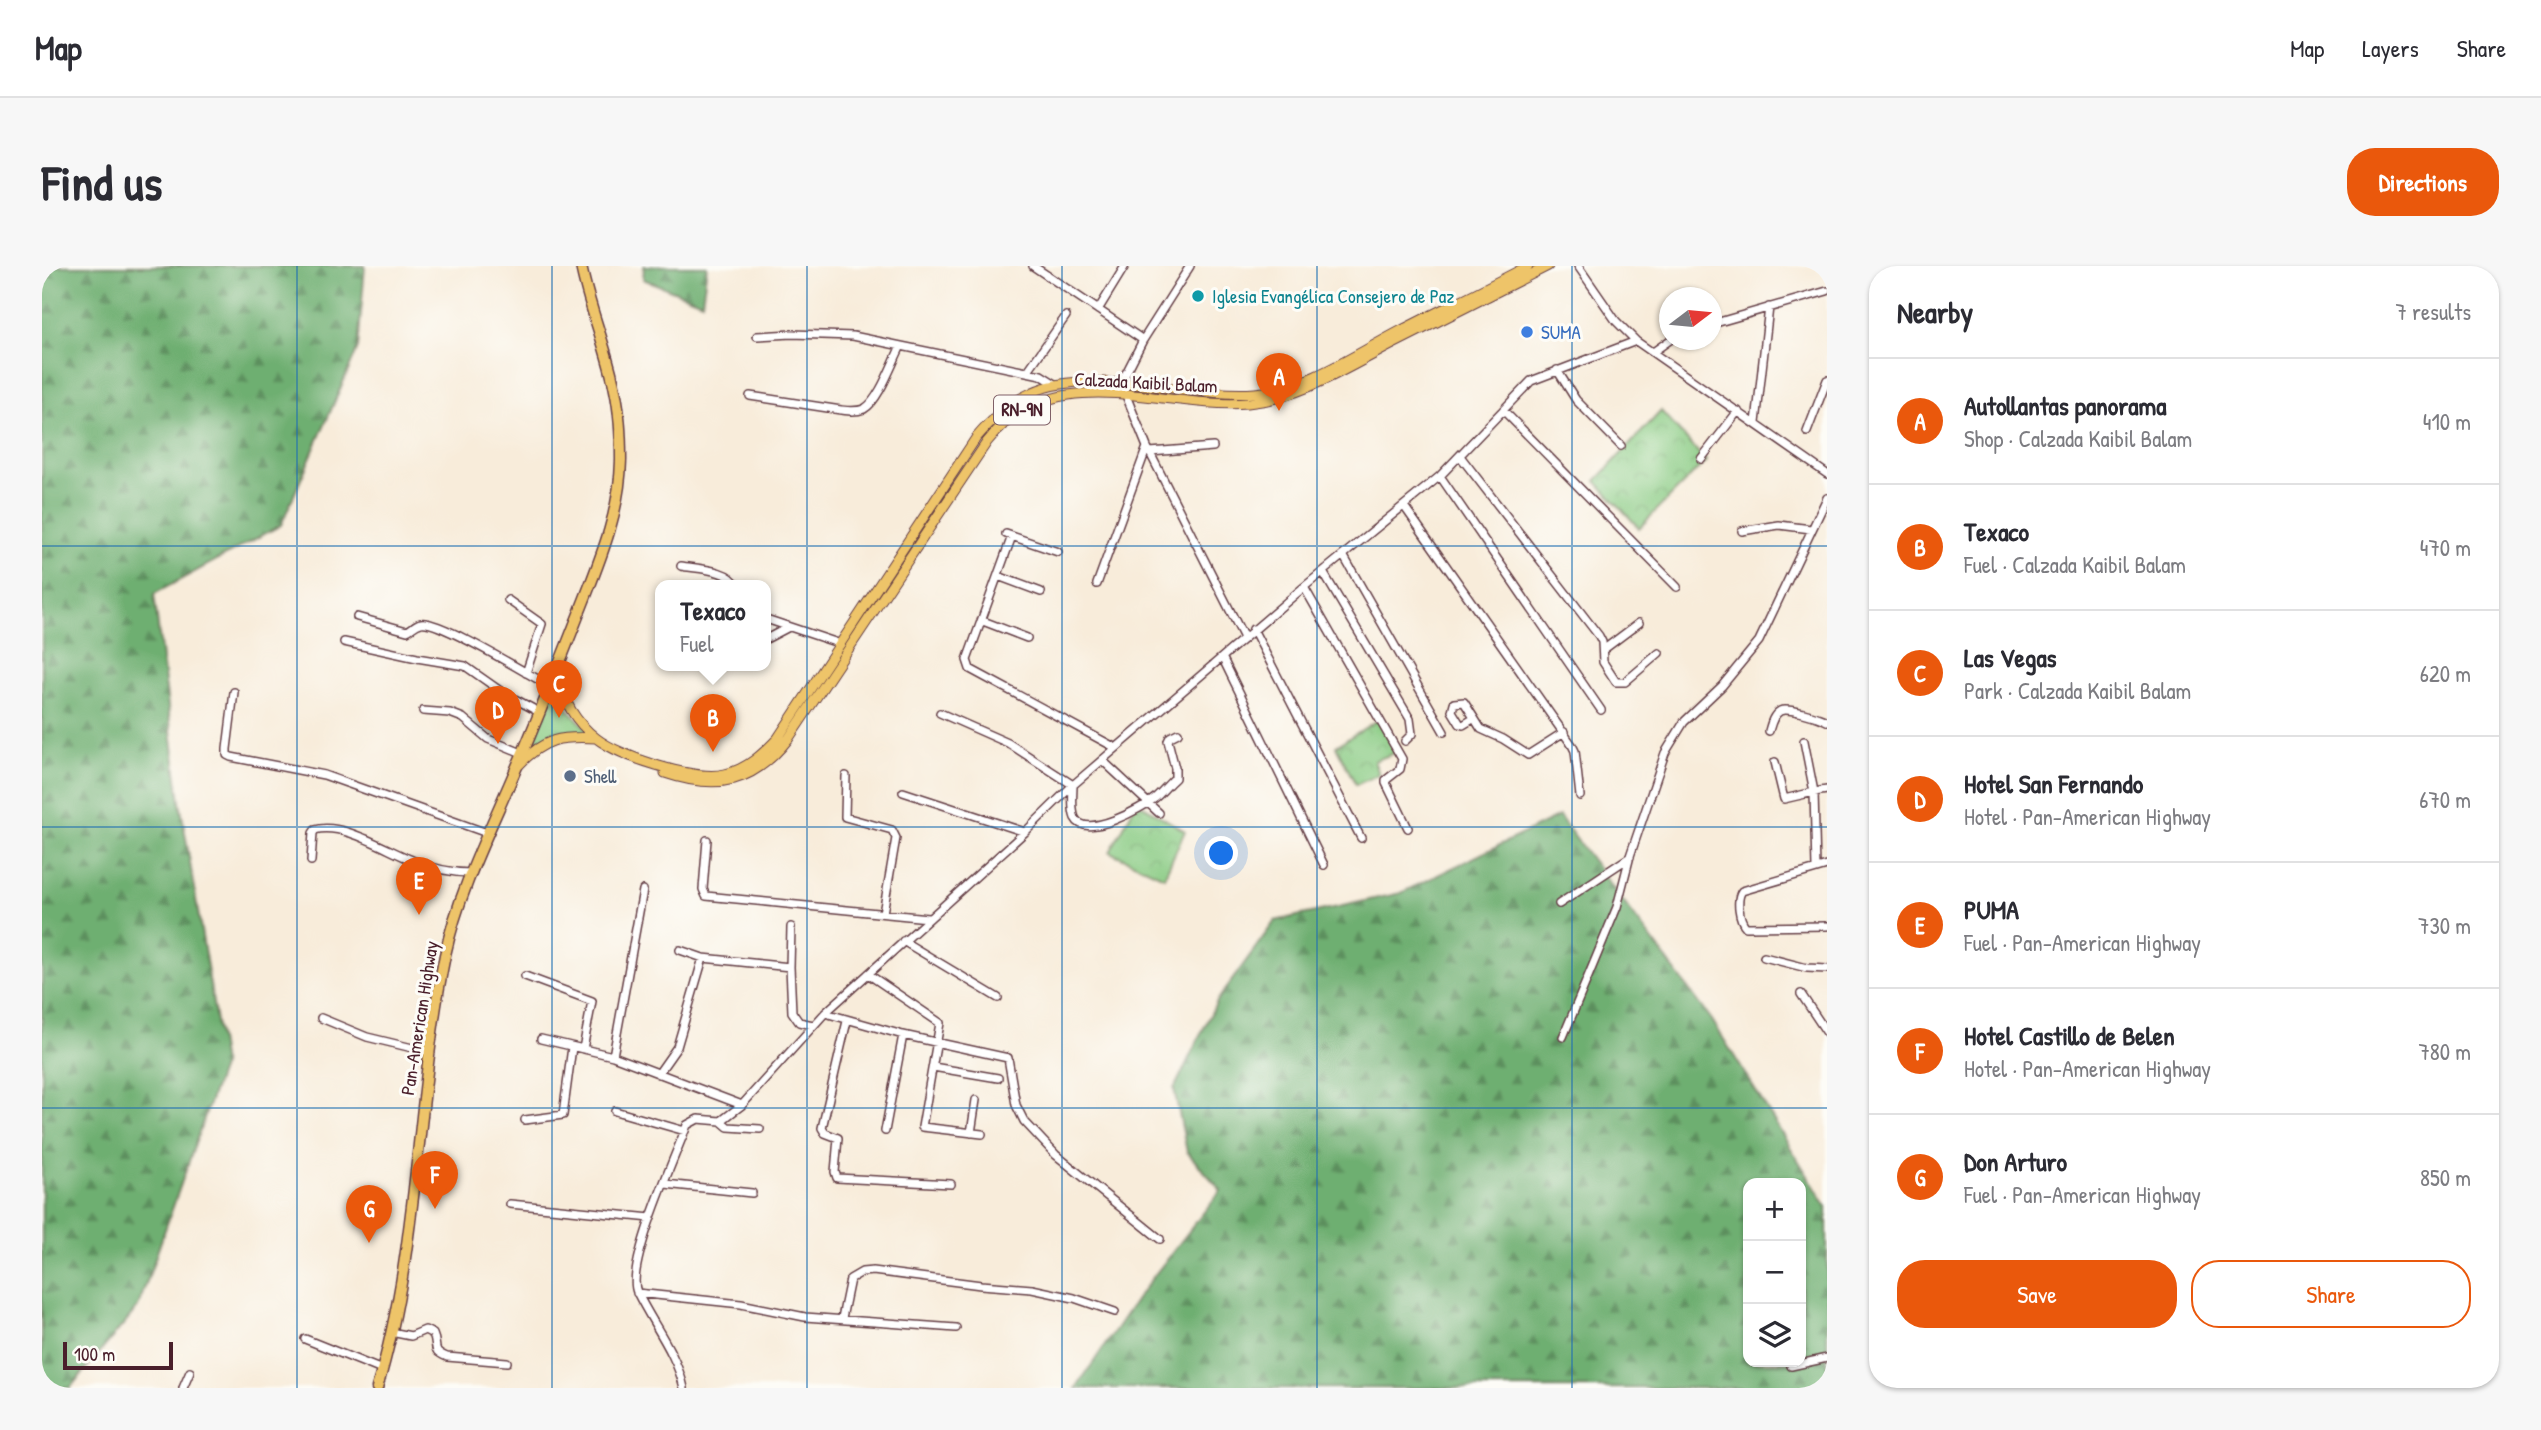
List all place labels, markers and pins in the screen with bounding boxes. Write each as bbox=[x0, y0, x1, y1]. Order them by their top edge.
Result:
place label: Iglesia Evangélica Consejero de Paz bbox=[1212, 283, 1454, 309]
marker: Iglesia Evangélica Consejero de Paz bbox=[1190, 288, 1206, 304]
place label: SUMA bbox=[1541, 319, 1581, 345]
marker: SUMA bbox=[1519, 324, 1535, 340]
pin: A bbox=[1256, 353, 1302, 411]
pin: C bbox=[536, 660, 582, 718]
pin: D bbox=[475, 686, 521, 744]
pin: B bbox=[690, 694, 736, 752]
place label: Shell bbox=[584, 763, 617, 789]
marker: Shell bbox=[562, 768, 578, 784]
pin: E bbox=[396, 857, 442, 915]
pin: F bbox=[412, 1151, 458, 1209]
pin: G bbox=[346, 1185, 392, 1243]

